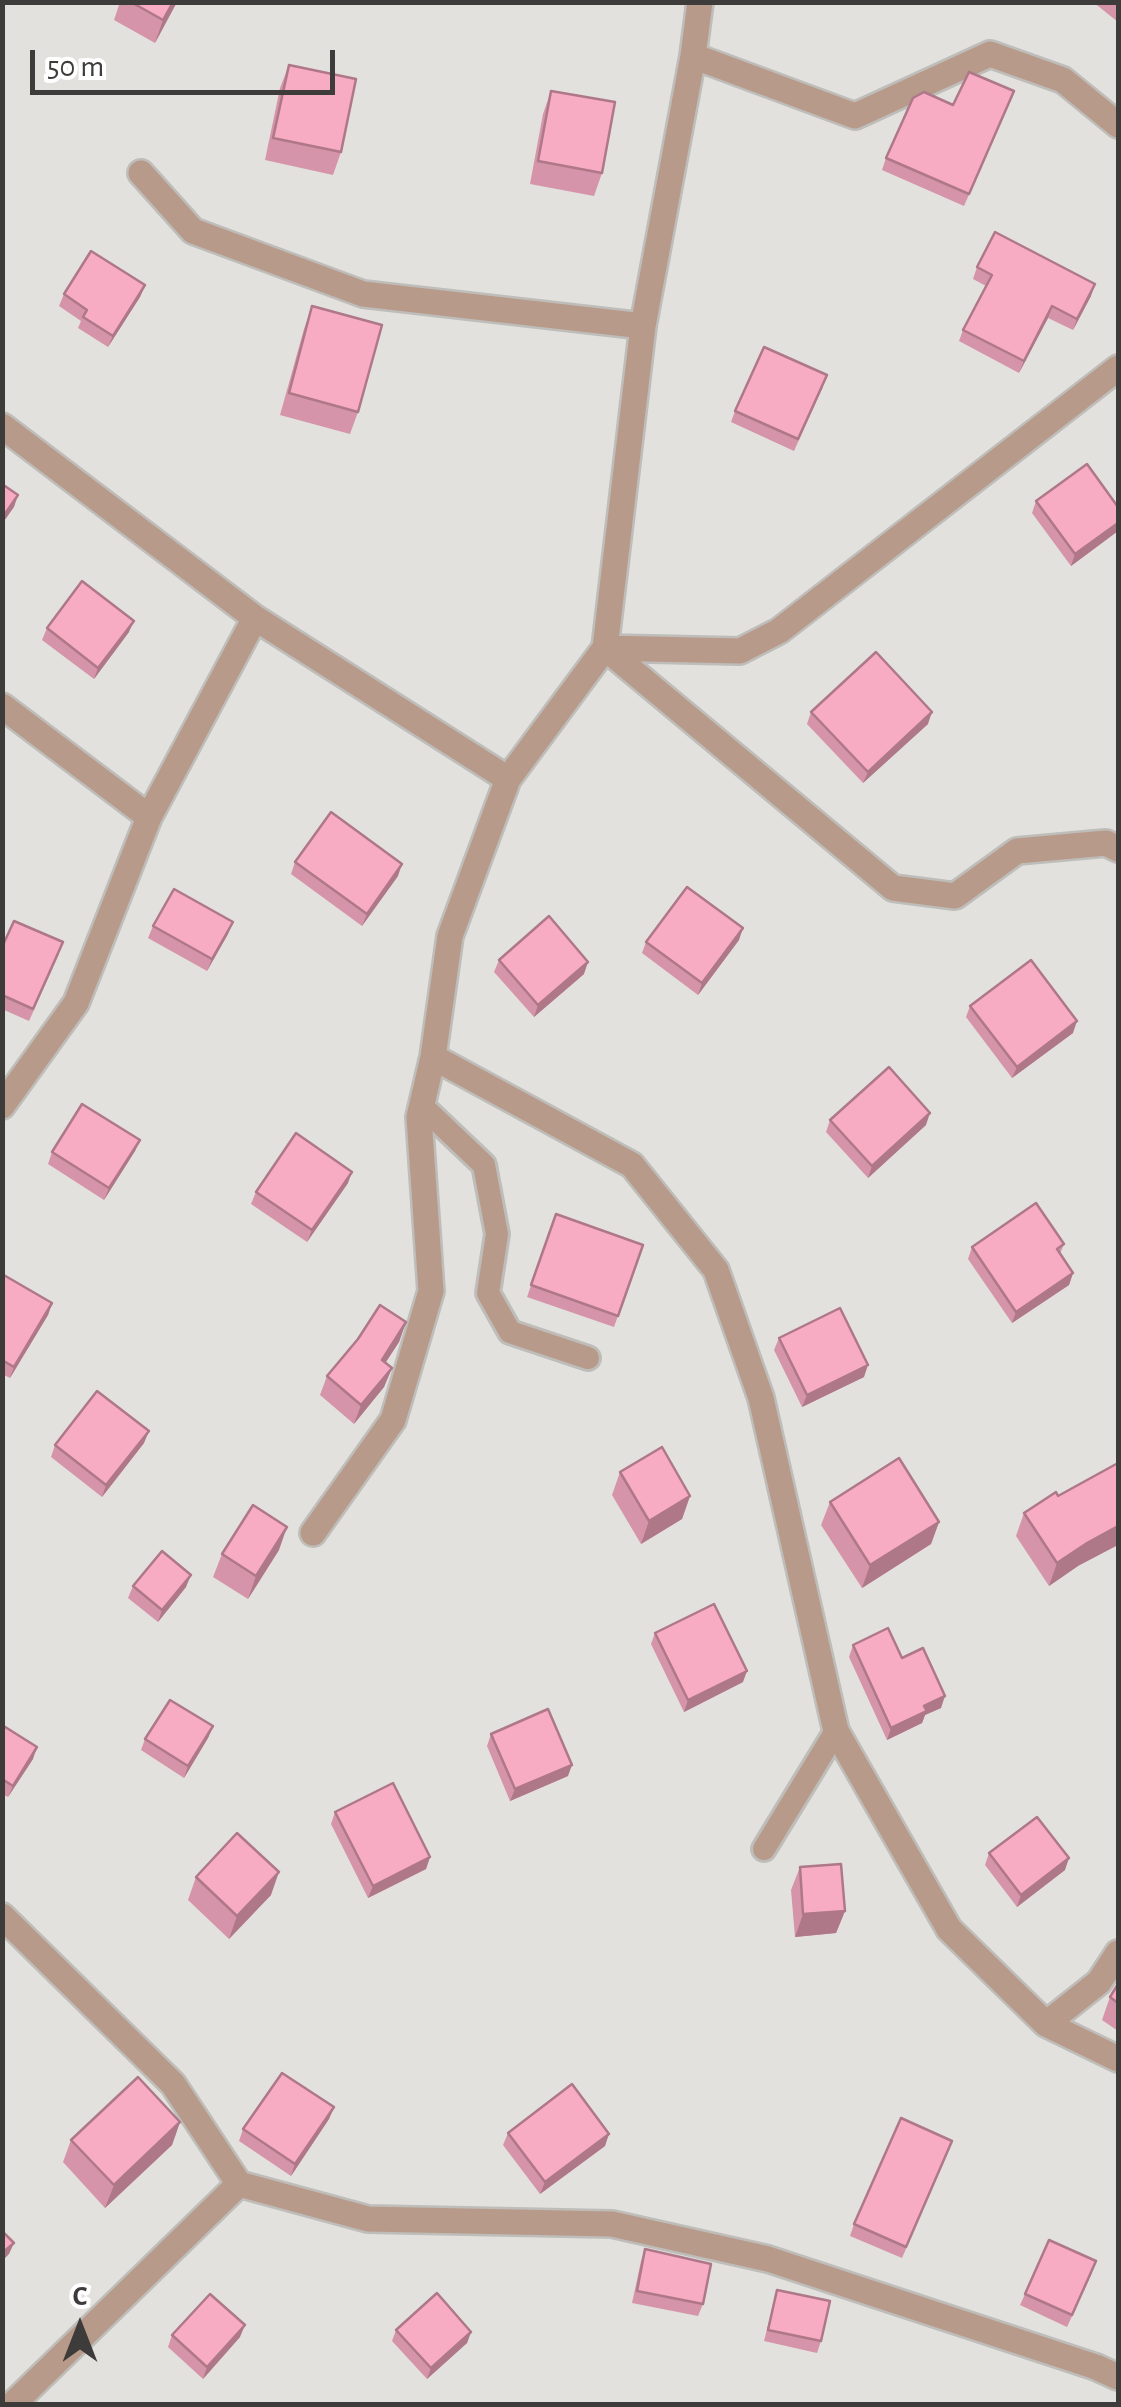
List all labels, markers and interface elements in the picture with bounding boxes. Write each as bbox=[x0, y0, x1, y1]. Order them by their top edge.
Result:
scale bar bbox=[35, 30, 340, 92]
text: 50 m bbox=[47, 52, 104, 82]
north arrow bbox=[30, 2277, 130, 2377]
text: С bbox=[72, 2283, 88, 2311]

